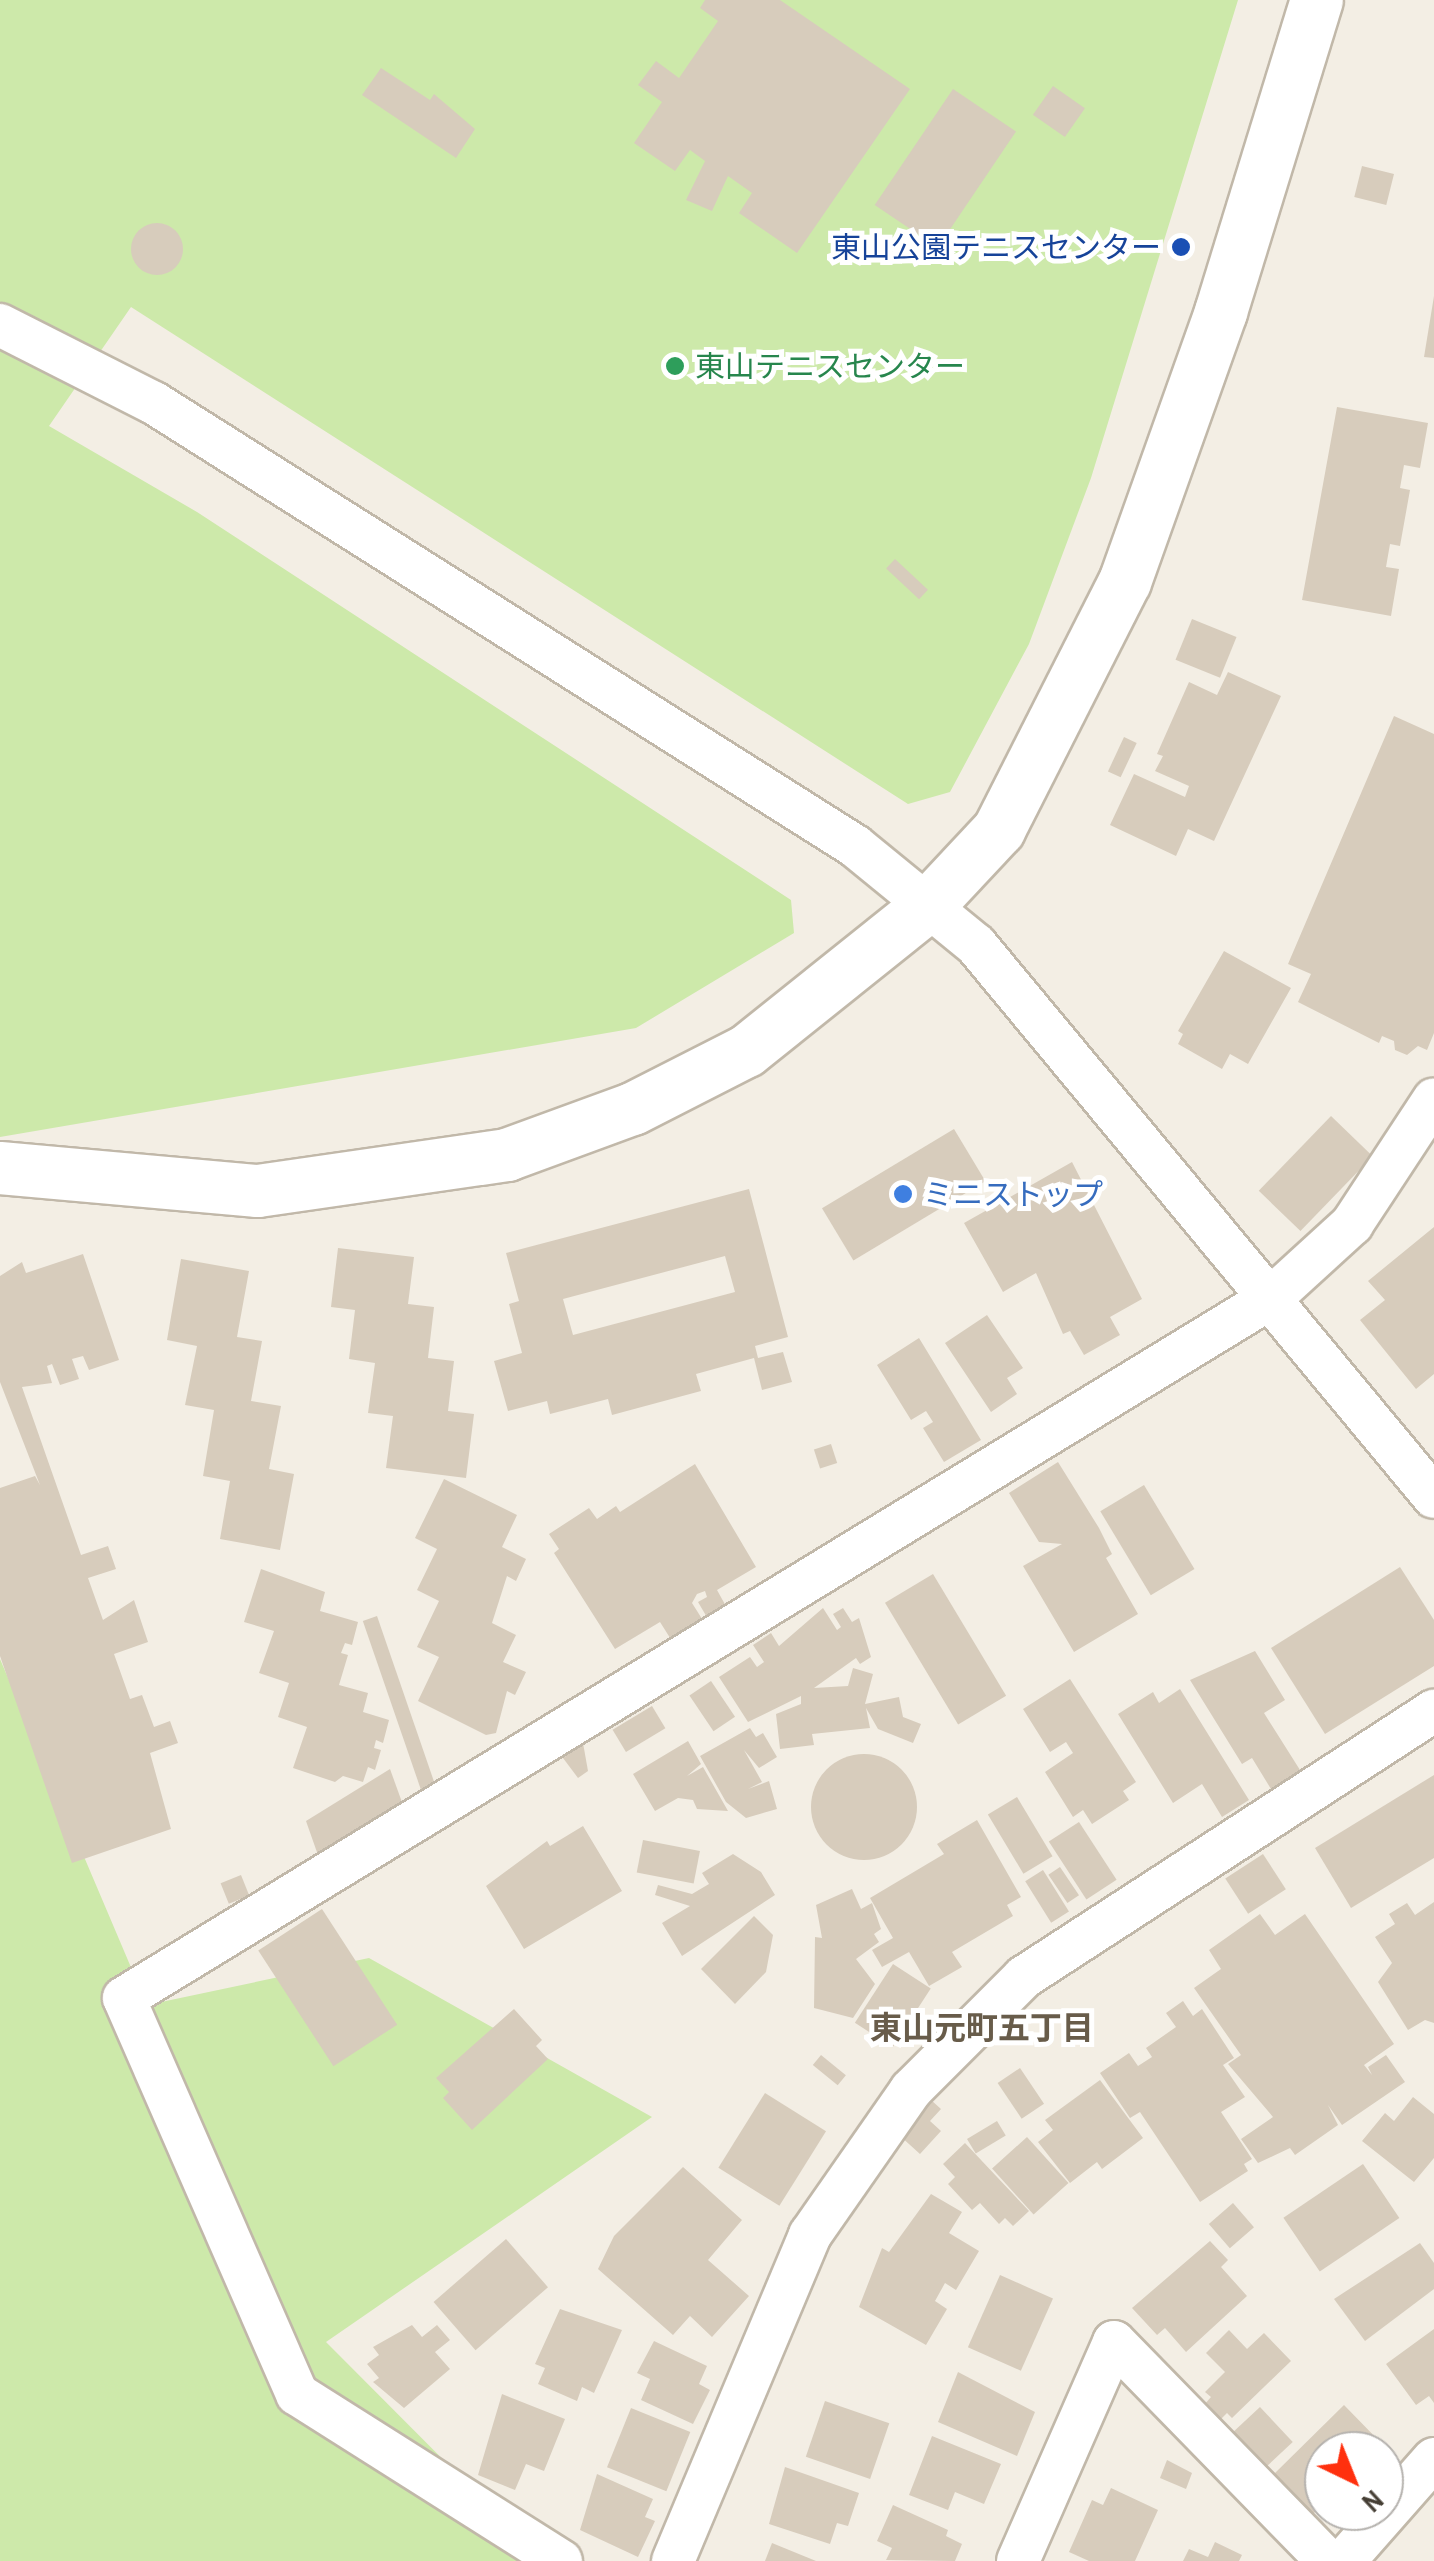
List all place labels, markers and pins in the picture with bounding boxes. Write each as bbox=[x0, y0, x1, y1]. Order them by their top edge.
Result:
place label: 東山公園テニスセンター bbox=[831, 229, 1161, 265]
marker: 東山公園テニスセンター bbox=[1170, 236, 1192, 258]
place label: 東山テニスセンター bbox=[695, 348, 965, 384]
marker: 東山テニスセンター bbox=[664, 355, 686, 377]
place label: ミニストップ bbox=[923, 1176, 1103, 1212]
marker: ミニストップ bbox=[892, 1183, 914, 1205]

